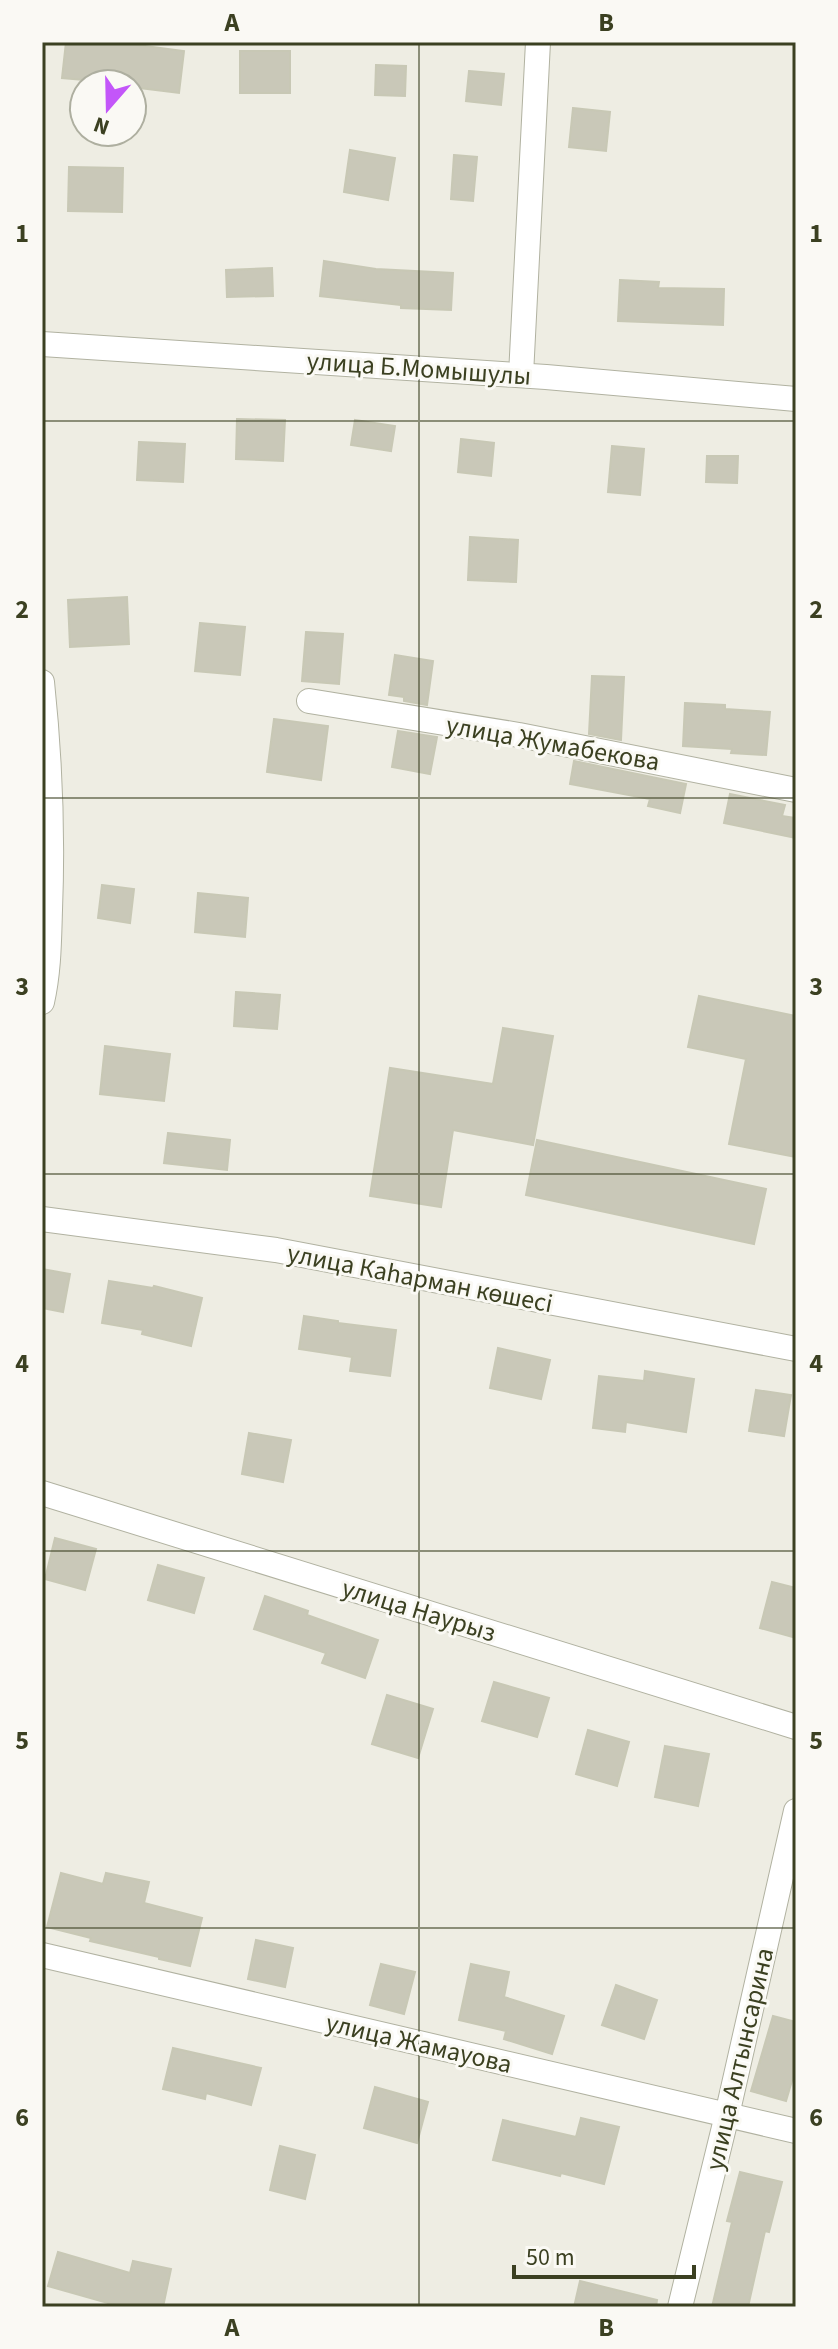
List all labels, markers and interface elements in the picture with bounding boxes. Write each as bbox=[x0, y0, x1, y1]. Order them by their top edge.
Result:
text: A bbox=[224, 4, 241, 41]
text: B bbox=[598, 4, 614, 41]
north arrow bbox=[68, 68, 148, 148]
text: N bbox=[89, 108, 114, 143]
text: 1 bbox=[15, 215, 29, 252]
text: 1 bbox=[809, 215, 823, 252]
street label: улица Б.Момышулы bbox=[306, 342, 532, 395]
text: 2 bbox=[15, 591, 29, 628]
text: 2 bbox=[809, 591, 823, 628]
street label: улица Жумабекова bbox=[443, 707, 663, 780]
text: 3 bbox=[15, 968, 29, 1005]
text: 3 bbox=[809, 968, 823, 1005]
street label: улица Каһарман көшесі bbox=[284, 1235, 556, 1322]
text: 4 bbox=[15, 1345, 29, 1382]
text: 4 bbox=[809, 1345, 823, 1382]
street label: улица Наурыз bbox=[337, 1569, 500, 1651]
text: 5 bbox=[15, 1722, 29, 1759]
text: 5 bbox=[809, 1722, 823, 1759]
street label: улица Алтынсарина bbox=[696, 1944, 783, 2174]
street label: улица Жамауова bbox=[322, 2004, 516, 2083]
text: 6 bbox=[15, 2099, 29, 2136]
text: 6 bbox=[809, 2099, 823, 2136]
scale bar bbox=[514, 2229, 694, 2279]
text: 50 m bbox=[526, 2240, 575, 2275]
text: A bbox=[224, 2309, 241, 2346]
text: B bbox=[598, 2309, 614, 2346]

